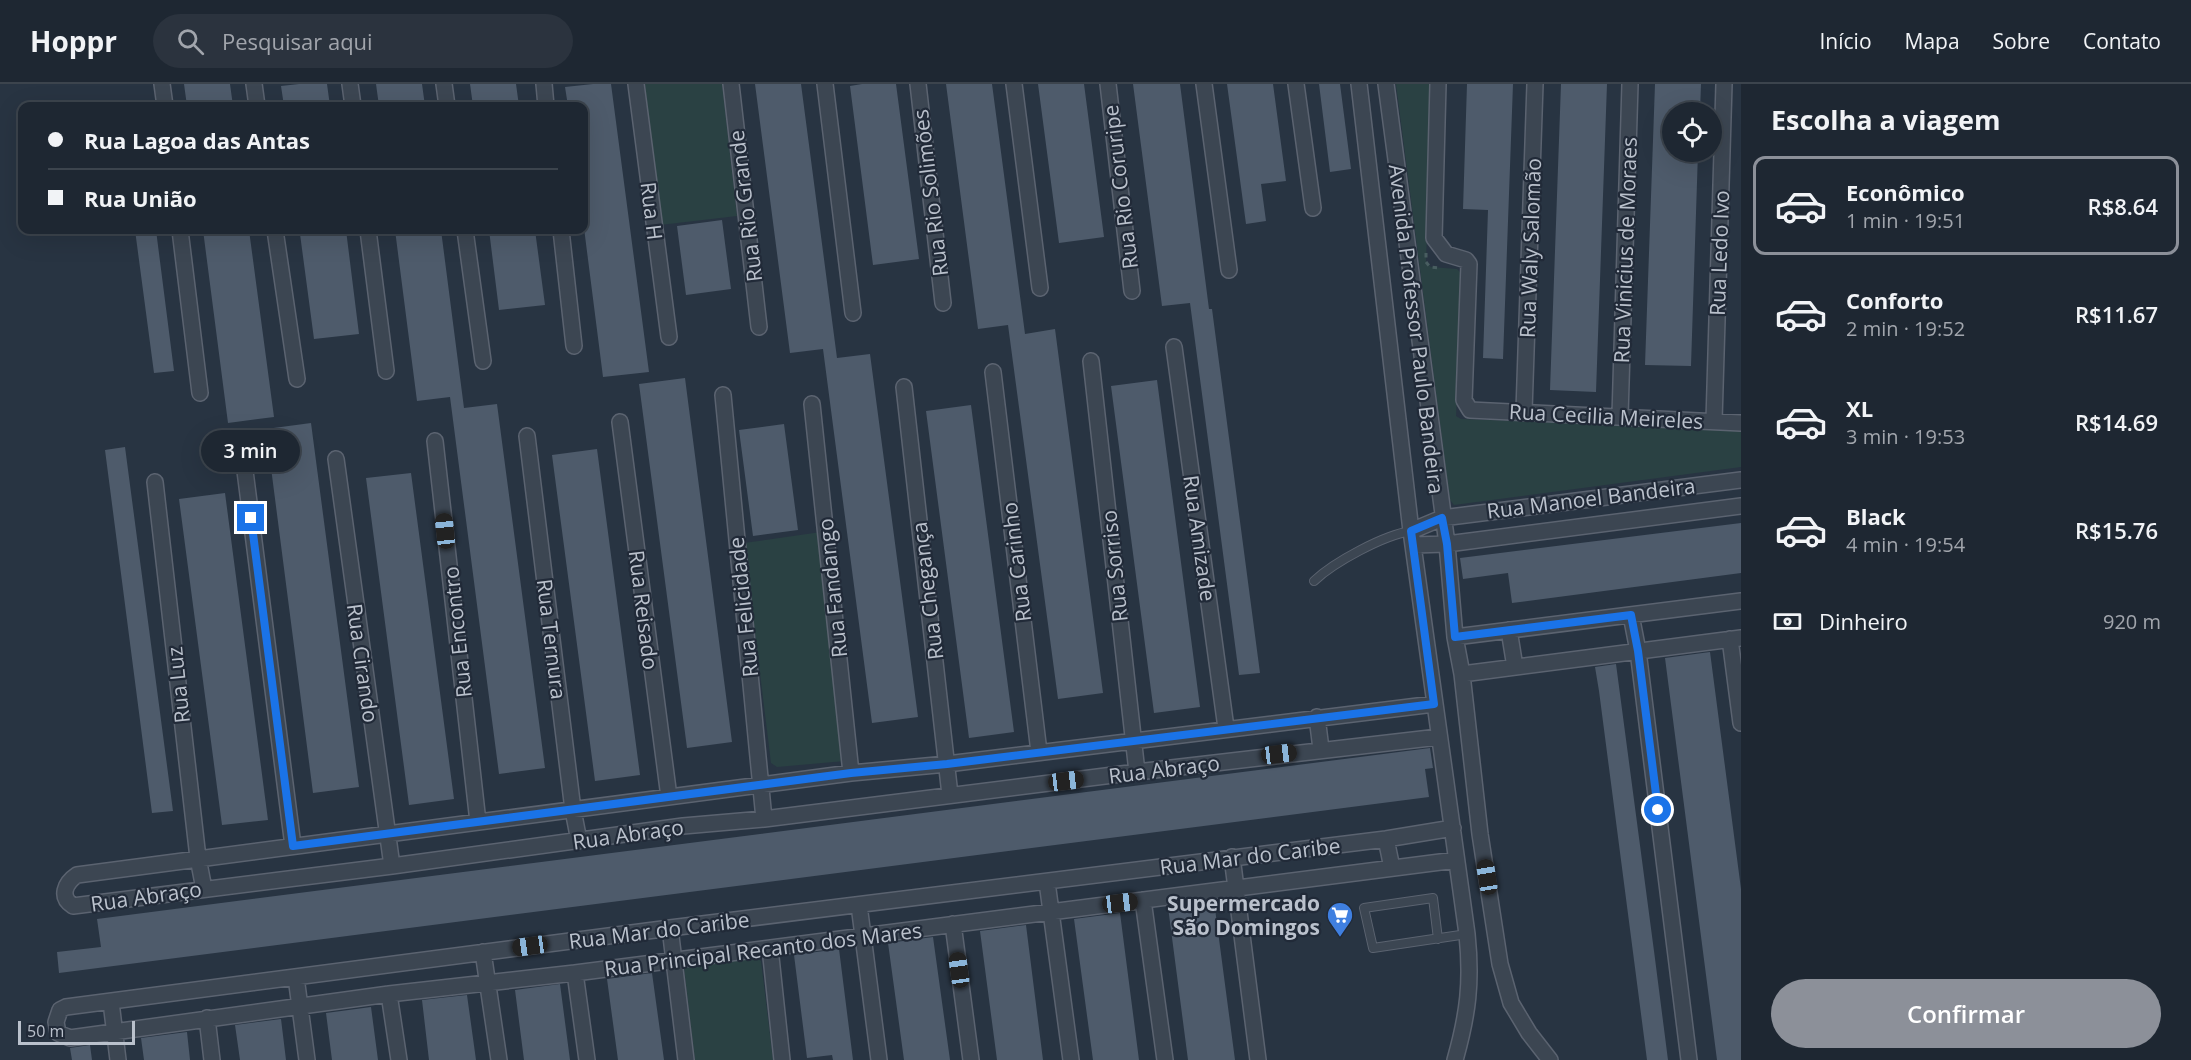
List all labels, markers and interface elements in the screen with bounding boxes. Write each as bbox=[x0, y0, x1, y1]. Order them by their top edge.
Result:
search box bbox=[153, 14, 573, 68]
text: Hoppr bbox=[30, 22, 117, 60]
icon: search bbox=[174, 25, 207, 58]
text: Pesquisar aqui bbox=[222, 26, 373, 56]
text: Início bbox=[1819, 27, 1872, 55]
text: Mapa bbox=[1905, 27, 1960, 55]
text: Sobre bbox=[1993, 27, 2050, 55]
text: Contato bbox=[2083, 27, 2161, 55]
text: Escolha a viagem bbox=[1771, 101, 2000, 138]
map controls bbox=[1662, 102, 1722, 162]
button: locate bbox=[1662, 102, 1722, 162]
street label: Rua Rio Coruripe bbox=[1096, 103, 1144, 271]
street label: Rua Rio Solimões bbox=[906, 108, 954, 278]
text: Rua Lagoa das Antas bbox=[84, 125, 310, 155]
street label: Rua Rio Grande bbox=[722, 129, 768, 283]
street label: Rua Vinicius de Moraes bbox=[1607, 136, 1643, 364]
street label: Rua Waly Salomão bbox=[1513, 157, 1547, 339]
street label: Avenida Professor Paulo Bandeira bbox=[1383, 163, 1451, 495]
text: Econômico bbox=[1846, 177, 1965, 207]
icon: car bbox=[1774, 179, 1828, 233]
street label: Rua H bbox=[635, 180, 669, 242]
text: Rua União bbox=[84, 183, 197, 213]
street label: Rua Ledo Ivo bbox=[1703, 190, 1735, 316]
text: R$8.64 bbox=[2088, 191, 2158, 221]
text: 1 min · 19:51 bbox=[1846, 207, 1965, 234]
text: Conforto bbox=[1846, 285, 1943, 315]
icon: car bbox=[1774, 287, 1828, 341]
text: R$11.67 bbox=[2075, 299, 2158, 329]
text: 2 min · 19:52 bbox=[1846, 315, 1965, 342]
text: XL bbox=[1846, 393, 1873, 423]
icon: car bbox=[1774, 395, 1828, 449]
street label: Rua Cecilia Meireles bbox=[1508, 397, 1704, 435]
text: R$14.69 bbox=[2075, 407, 2158, 437]
text: 3 min · 19:53 bbox=[1846, 423, 1965, 450]
callout: 3 min bbox=[202, 431, 300, 473]
text: 3 min bbox=[224, 437, 278, 464]
street label: Rua Manoel Bandeira bbox=[1485, 471, 1697, 525]
street label: Rua Amizade bbox=[1177, 473, 1223, 603]
street label: Rua Carinho bbox=[995, 501, 1037, 623]
text: Black bbox=[1846, 501, 1906, 531]
icon: car bbox=[1774, 503, 1828, 557]
route end bbox=[237, 504, 264, 531]
street label: Rua Sorriso bbox=[1094, 509, 1134, 623]
car bbox=[434, 512, 456, 550]
text: R$15.76 bbox=[2075, 515, 2158, 545]
street label: Rua Fandango bbox=[811, 517, 853, 659]
street label: Rua Chegança bbox=[905, 521, 949, 661]
text: 4 min · 19:54 bbox=[1846, 531, 1965, 558]
street label: Rua Felicidade bbox=[722, 536, 764, 678]
street label: Rua Reisado bbox=[623, 549, 665, 671]
street label: Rua Encontro bbox=[436, 565, 478, 699]
street label: Rua Ternura bbox=[531, 577, 573, 701]
street label: Rua Cirando bbox=[341, 602, 385, 724]
icon: cash bbox=[1771, 605, 1804, 638]
text: Dinheiro bbox=[1819, 606, 1908, 636]
text: 920 m bbox=[2103, 608, 2161, 635]
street label: Rua Luz bbox=[160, 645, 196, 725]
car bbox=[1260, 743, 1298, 765]
street label: Rua Abraço bbox=[1107, 748, 1221, 790]
car bbox=[1047, 770, 1085, 792]
route start bbox=[1644, 796, 1671, 823]
street label: Rua Abraço bbox=[571, 812, 685, 856]
street label: Rua Mar do Caribe bbox=[1158, 831, 1342, 881]
car bbox=[1475, 858, 1499, 896]
street label: Rua Abraço bbox=[89, 874, 203, 918]
place label: Supermercado São Domingos bbox=[1167, 889, 1320, 941]
car bbox=[1101, 892, 1139, 914]
supermarket icon: Supermercado São Domingos bbox=[1325, 900, 1355, 938]
street label: Rua Mar do Caribe bbox=[567, 905, 751, 955]
street label: Rua Principal Recanto dos Mares bbox=[603, 916, 923, 982]
car bbox=[511, 935, 549, 957]
car bbox=[948, 951, 970, 989]
button: Confirmar bbox=[1771, 979, 2161, 1048]
scale bar bbox=[18, 1018, 135, 1046]
text: 50 m bbox=[27, 1020, 64, 1042]

